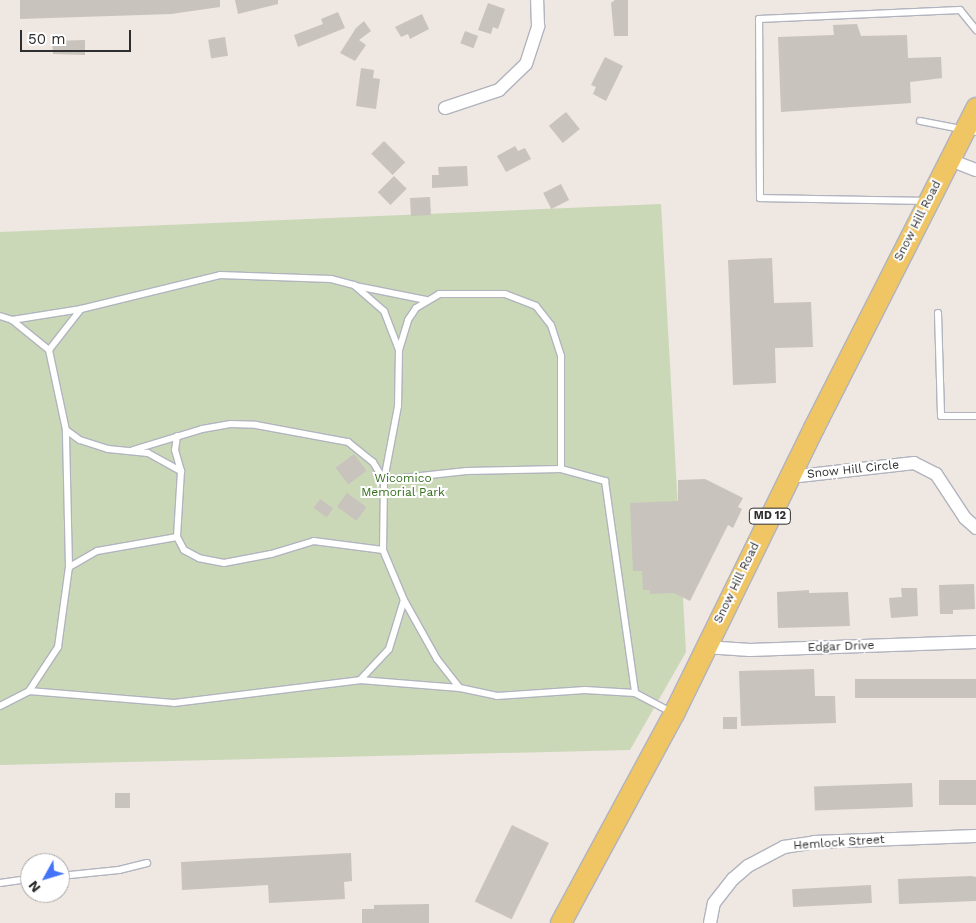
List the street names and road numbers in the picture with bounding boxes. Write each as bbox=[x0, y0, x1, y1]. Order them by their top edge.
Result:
street label: Snow Hill Road bbox=[891, 178, 945, 264]
street label: Snow Hill Circle bbox=[806, 458, 900, 482]
road number: MD 12 bbox=[749, 508, 791, 524]
street label: Snow Hill Road bbox=[711, 540, 763, 626]
street label: Edgar Drive bbox=[807, 639, 875, 655]
street label: Hemlock Street bbox=[793, 833, 885, 853]

